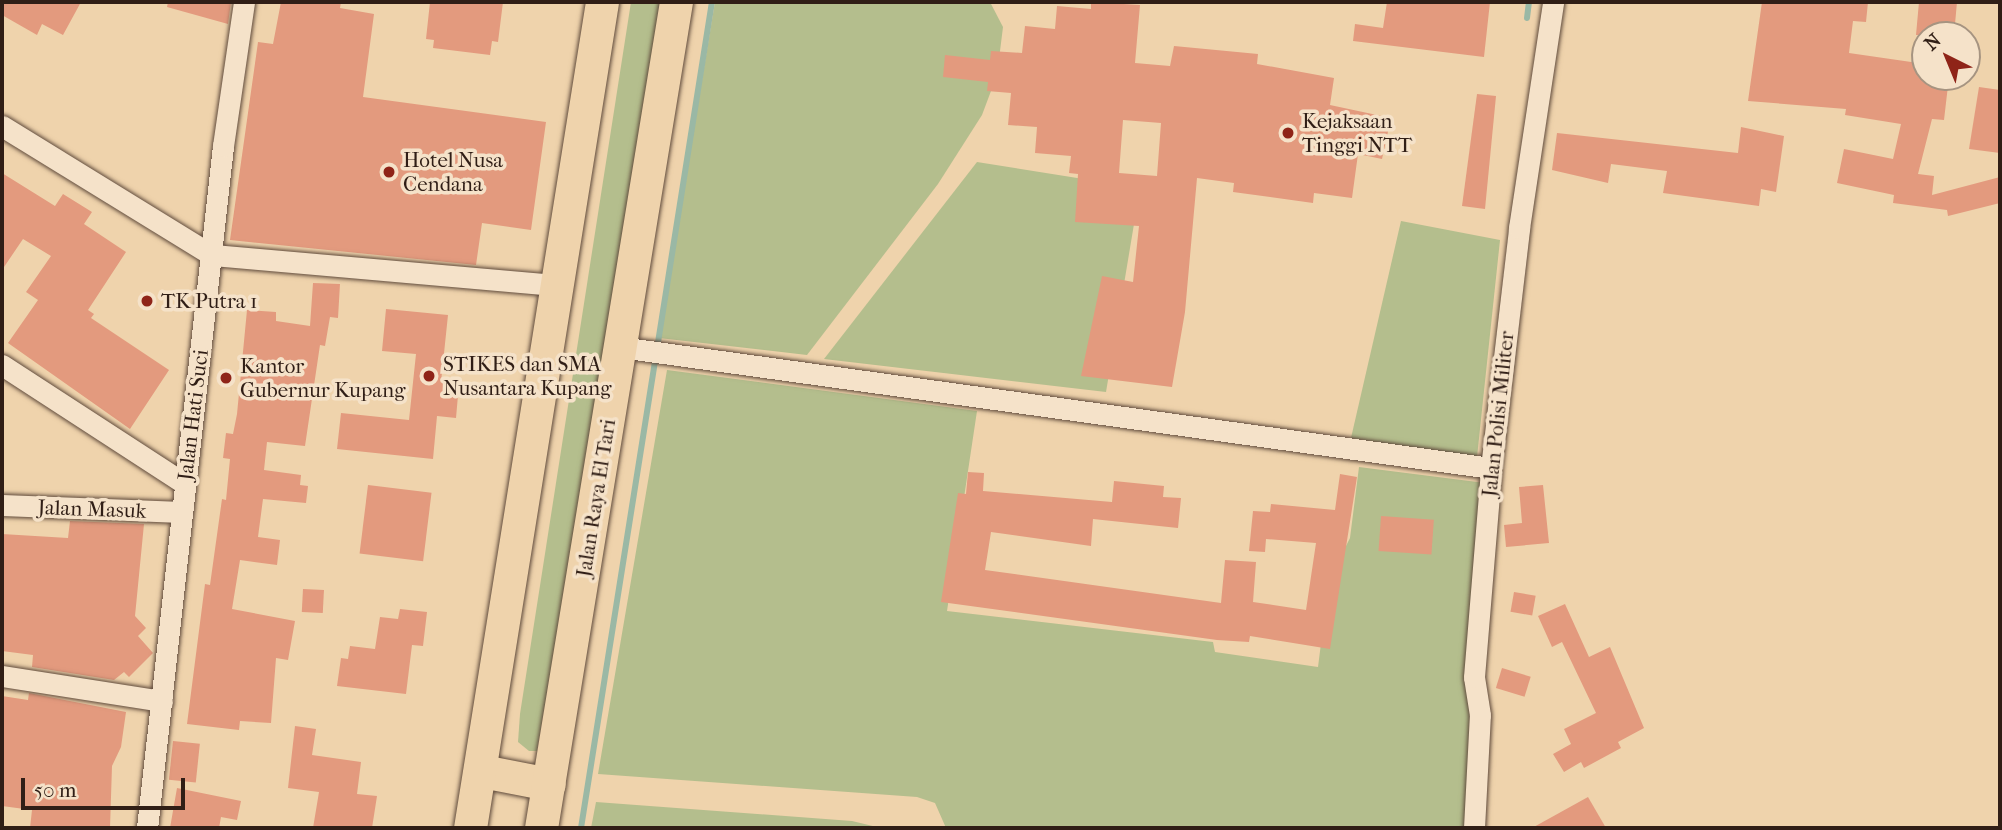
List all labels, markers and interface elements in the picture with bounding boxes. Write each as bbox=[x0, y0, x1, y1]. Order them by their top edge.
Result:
north arrow bbox=[1911, 21, 1981, 91]
text: N bbox=[1920, 29, 1946, 55]
place label: Kejaksaan Tinggi NTT bbox=[1302, 108, 1412, 158]
marker: Kejaksaan Tinggi NTT bbox=[1280, 125, 1296, 141]
place label: Hotel Nusa Cendana bbox=[403, 147, 503, 197]
marker: Hotel Nusa Cendana bbox=[381, 164, 397, 180]
place label: TK Putra 1 bbox=[161, 288, 258, 314]
marker: TK Putra 1 bbox=[139, 293, 155, 309]
street label: Jalan Polisi Militer bbox=[1477, 330, 1519, 498]
street label: Jalan Hati Suci bbox=[172, 348, 214, 482]
place label: STIKES dan SMA Nusantara Kupang bbox=[443, 351, 612, 401]
place label: Kantor Gubernur Kupang bbox=[240, 353, 405, 403]
marker: STIKES dan SMA Nusantara Kupang bbox=[421, 368, 437, 384]
marker: Kantor Gubernur Kupang bbox=[218, 370, 234, 386]
street label: Jalan Raya El Tari bbox=[571, 417, 621, 579]
street label: Jalan Masuk bbox=[37, 495, 147, 523]
scale bar bbox=[24, 764, 189, 808]
text: 50 m bbox=[34, 778, 77, 802]

